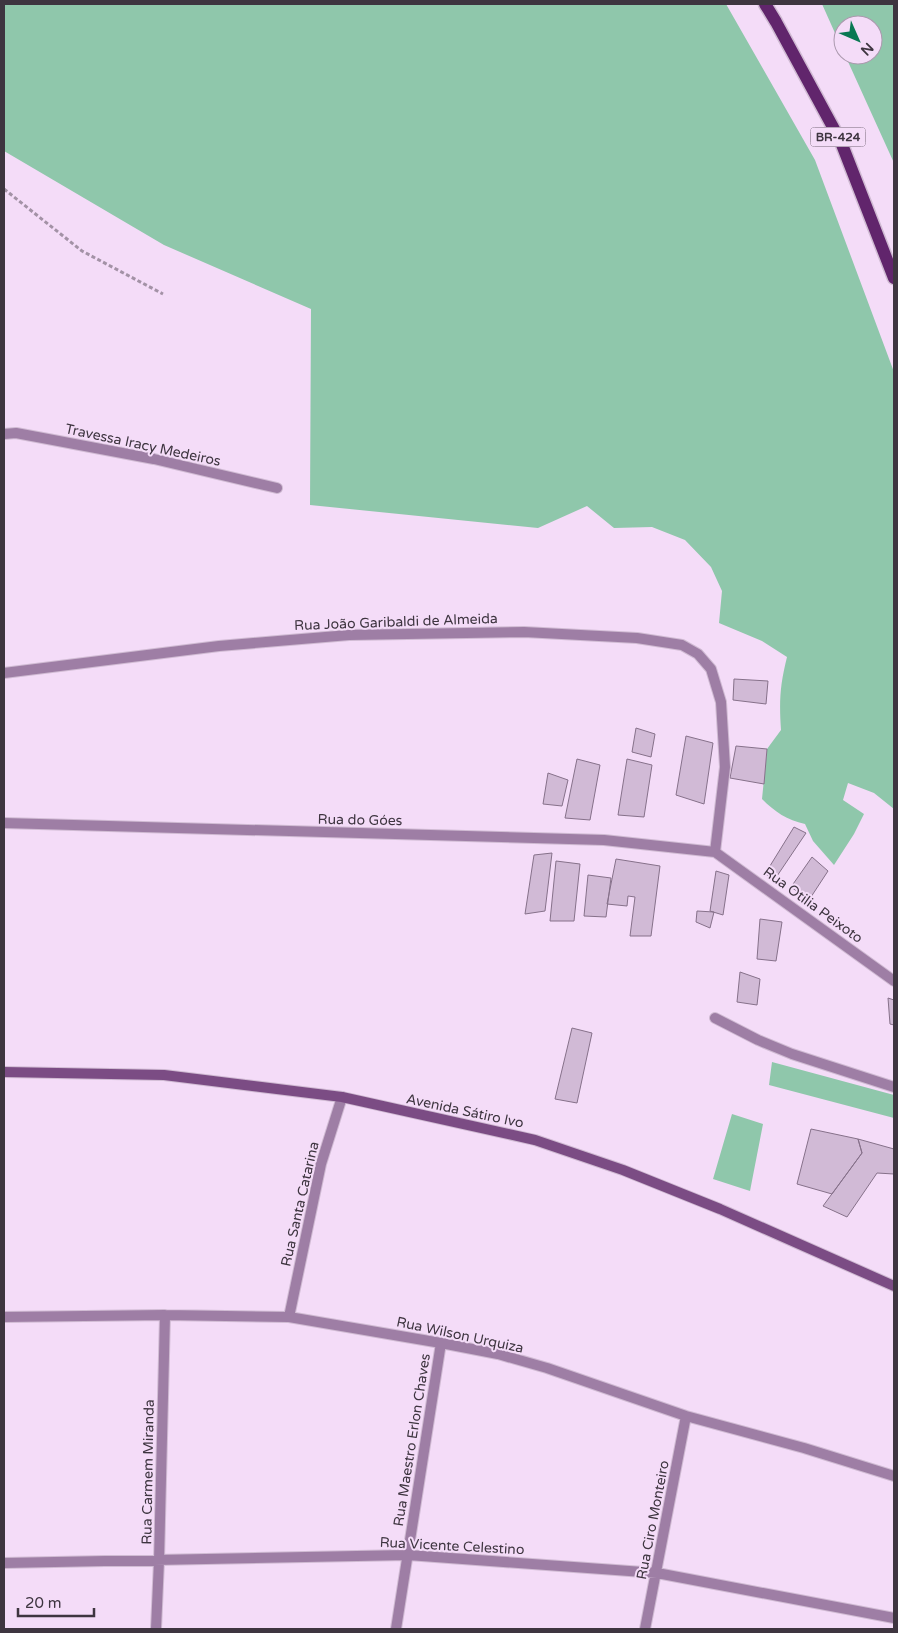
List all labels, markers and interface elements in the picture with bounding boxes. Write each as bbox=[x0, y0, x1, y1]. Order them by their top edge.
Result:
north arrow bbox=[833, 15, 883, 65]
text: N bbox=[857, 39, 877, 59]
road number: BR-424 bbox=[810, 128, 866, 146]
street label: Travessa Iracy Medeiros bbox=[64, 420, 223, 470]
street label: Rua João Garibaldi de Almeida bbox=[294, 610, 498, 634]
street label: Rua do Góes bbox=[317, 811, 403, 829]
street label: Rua Otilia Peixoto bbox=[760, 863, 866, 947]
street label: Avenida Sátiro Ivo bbox=[405, 1090, 525, 1132]
street label: Rua Santa Catarina bbox=[277, 1140, 323, 1268]
street label: Rua Wilson Urquiza bbox=[395, 1313, 525, 1357]
street label: Rua Maestro Erlon Chaves bbox=[390, 1352, 434, 1528]
street label: Rua Carmem Miranda bbox=[138, 1399, 158, 1545]
street label: Rua Ciro Monteiro bbox=[633, 1459, 673, 1581]
street label: Rua Vicente Celestino bbox=[379, 1534, 525, 1558]
scale bar bbox=[18, 1586, 94, 1618]
text: 20 m bbox=[25, 1594, 62, 1612]

